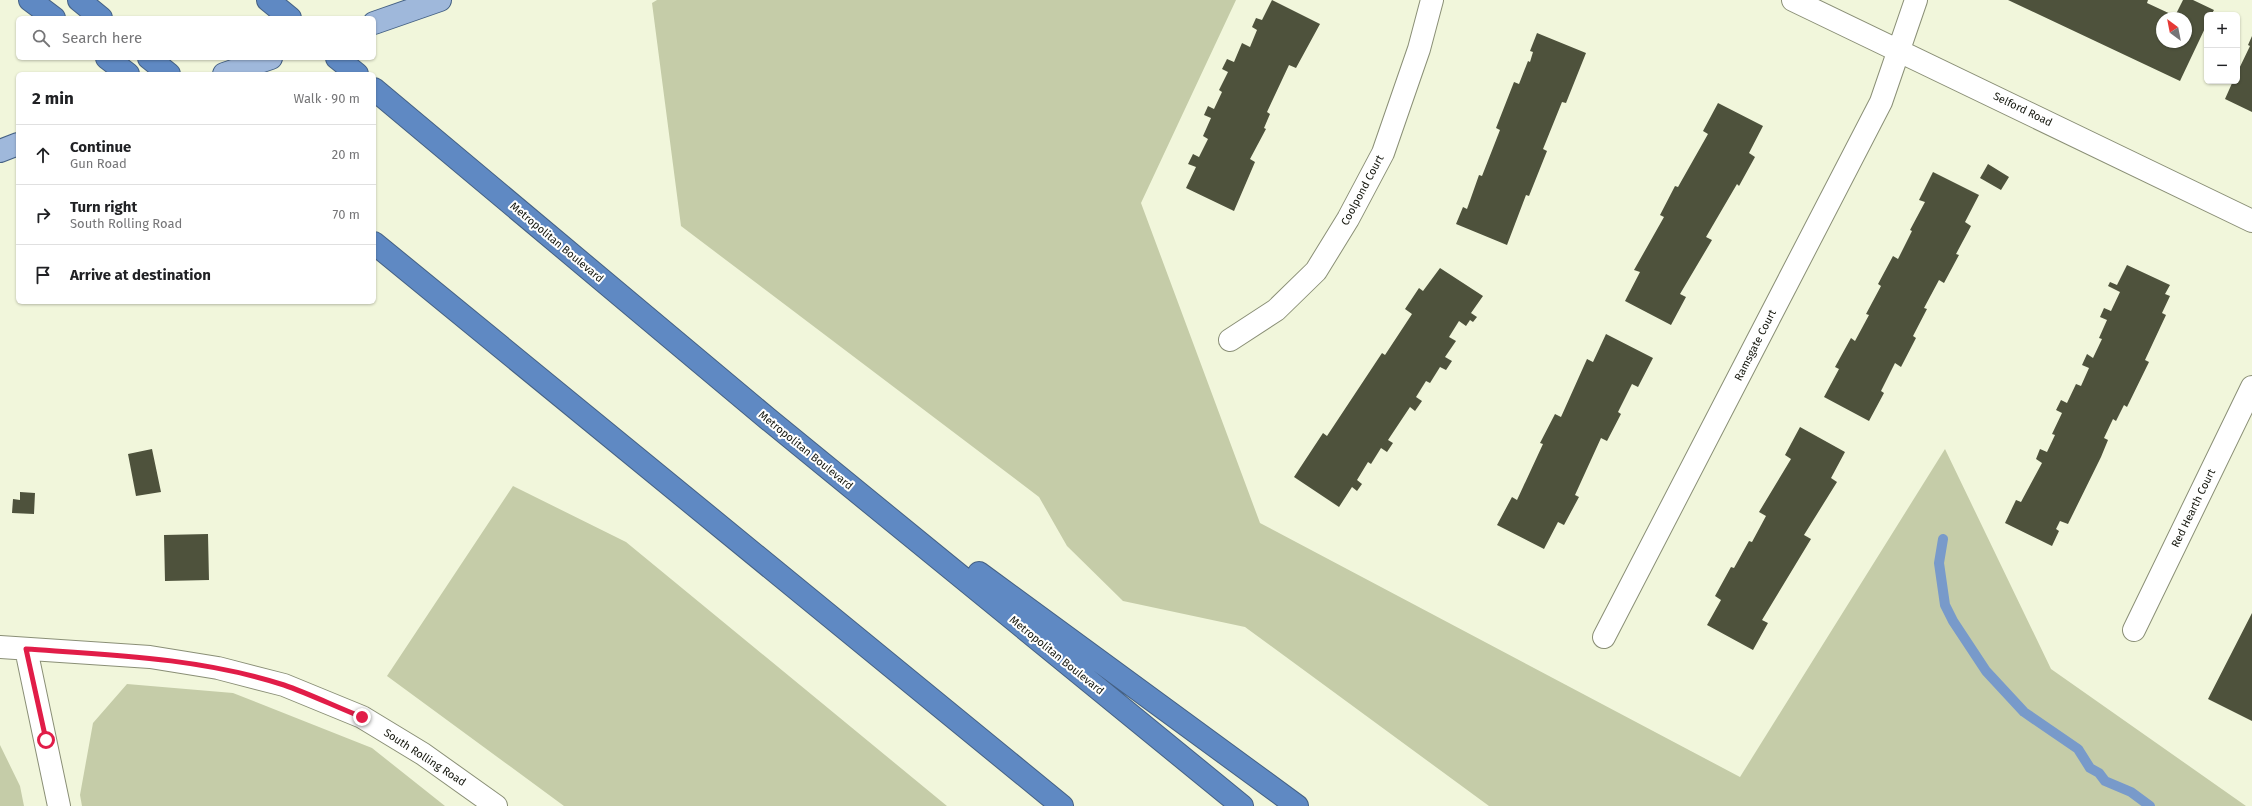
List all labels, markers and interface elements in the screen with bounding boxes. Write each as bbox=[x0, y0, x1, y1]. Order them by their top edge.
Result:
north arrow bbox=[2156, 12, 2192, 48]
map controls bbox=[2204, 12, 2240, 84]
button: + bbox=[2204, 12, 2240, 48]
search box bbox=[16, 16, 376, 60]
icon: search bbox=[30, 27, 52, 49]
text: Search here bbox=[62, 29, 142, 47]
button: − bbox=[2204, 48, 2240, 84]
text: 2 min bbox=[32, 88, 74, 109]
street label: Selford Road bbox=[1991, 90, 2054, 129]
text: Walk · 90 m bbox=[294, 91, 360, 106]
text: Continue bbox=[70, 138, 131, 156]
icon: ahead bbox=[32, 144, 54, 166]
text: 20 m bbox=[332, 147, 360, 162]
street label: Coolpond Court bbox=[1338, 153, 1386, 228]
text: Gun Road bbox=[70, 156, 127, 171]
text: Turn right bbox=[70, 198, 137, 216]
street label: Metropolitan Boulevard bbox=[507, 200, 606, 285]
icon: right bbox=[32, 204, 54, 226]
text: 70 m bbox=[333, 207, 360, 222]
text: South Rolling Road bbox=[70, 216, 182, 231]
icon: arrive bbox=[32, 264, 54, 286]
text: Arrive at destination bbox=[70, 266, 211, 284]
street label: Ramsgate Court bbox=[1732, 307, 1779, 383]
street label: Metropolitan Boulevard bbox=[756, 408, 856, 492]
street label: Red Hearth Court bbox=[2169, 467, 2218, 550]
street label: Metropolitan Boulevard bbox=[1007, 613, 1107, 697]
route end bbox=[353, 708, 371, 726]
street label: South Rolling Road bbox=[381, 726, 468, 789]
route start bbox=[37, 731, 55, 749]

